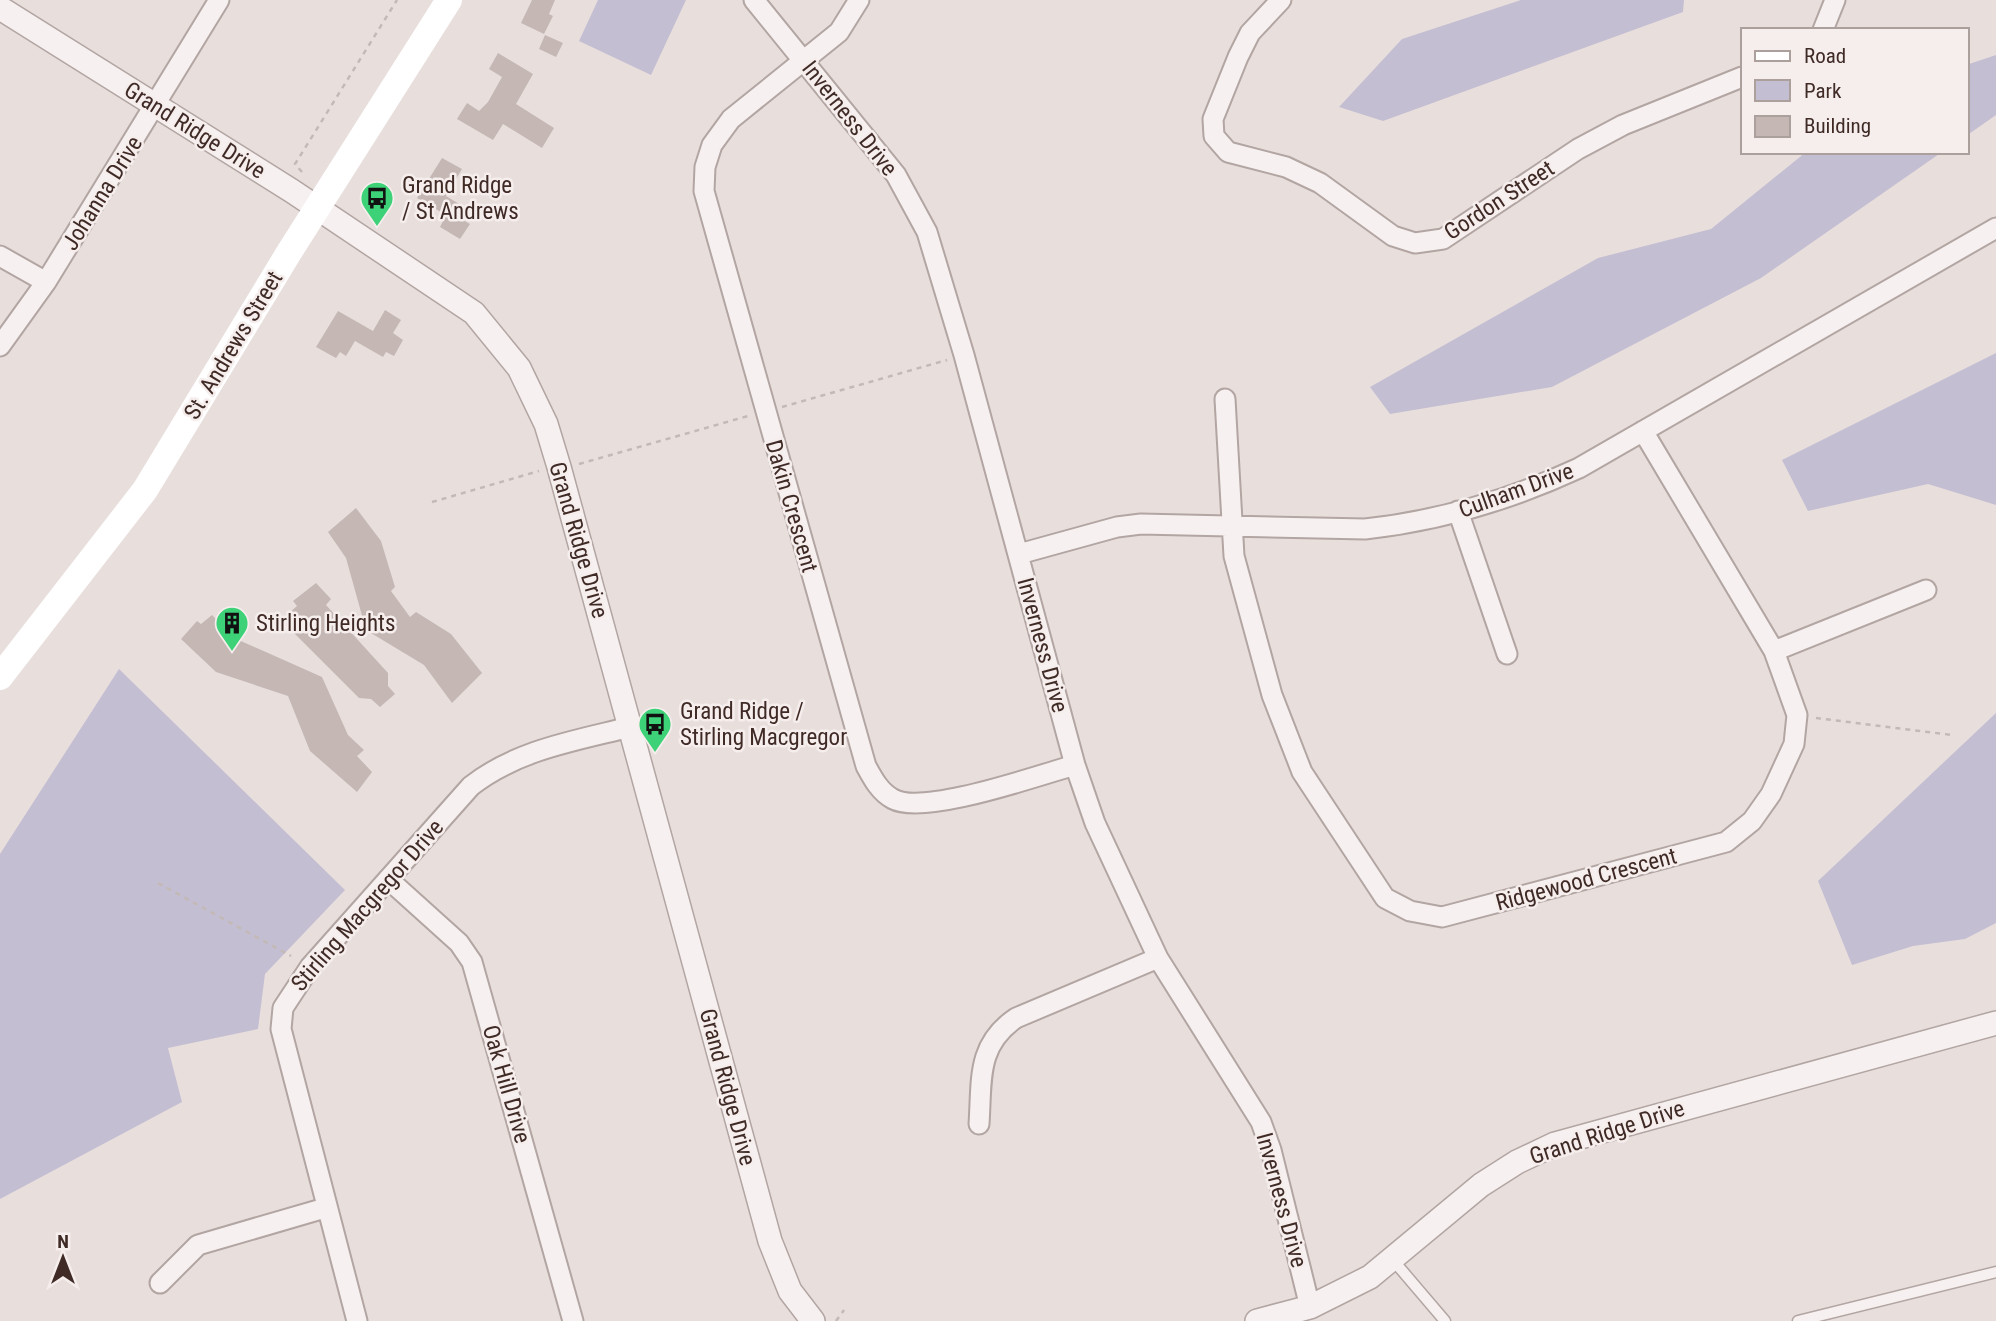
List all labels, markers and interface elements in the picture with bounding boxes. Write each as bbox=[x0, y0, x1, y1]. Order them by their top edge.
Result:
legend bbox=[1741, 28, 1968, 154]
text: Road bbox=[1804, 44, 1846, 68]
street label: Inverness Drive bbox=[796, 55, 903, 181]
street label: Grand Ridge Drive bbox=[119, 76, 270, 185]
text: Park bbox=[1804, 79, 1842, 103]
text: Building bbox=[1804, 114, 1871, 138]
street label: Johanna Drive bbox=[57, 131, 148, 255]
street label: Gordon Street bbox=[1439, 155, 1559, 246]
place label: Grand Ridge / St Andrews bbox=[402, 172, 519, 225]
bus stop icon: Grand Ridge / St Andrews bbox=[358, 179, 396, 228]
street label: St. Andrews Street bbox=[179, 266, 288, 424]
street label: Dakin Crescent bbox=[760, 437, 823, 576]
street label: Culham Drive bbox=[1455, 457, 1577, 524]
street label: Grand Ridge Drive bbox=[543, 459, 614, 621]
street label: Inverness Drive bbox=[1012, 575, 1073, 715]
building icon: Stirling Heights bbox=[213, 604, 251, 653]
place label: Stirling Heights bbox=[256, 610, 395, 637]
place label: Grand Ridge / Stirling Macgregor bbox=[680, 698, 847, 751]
bus stop icon: Grand Ridge / Stirling Macgregor bbox=[636, 705, 674, 754]
street label: Stirling Macgregor Drive bbox=[286, 814, 449, 997]
street label: Ridgewood Crescent bbox=[1493, 842, 1680, 917]
street label: Grand Ridge Drive bbox=[694, 1006, 761, 1168]
street label: Oak Hill Drive bbox=[477, 1022, 536, 1146]
street label: Grand Ridge Drive bbox=[1526, 1095, 1688, 1170]
street label: Inverness Drive bbox=[1251, 1130, 1312, 1270]
north arrow bbox=[28, 1223, 98, 1293]
text: N bbox=[57, 1230, 69, 1253]

